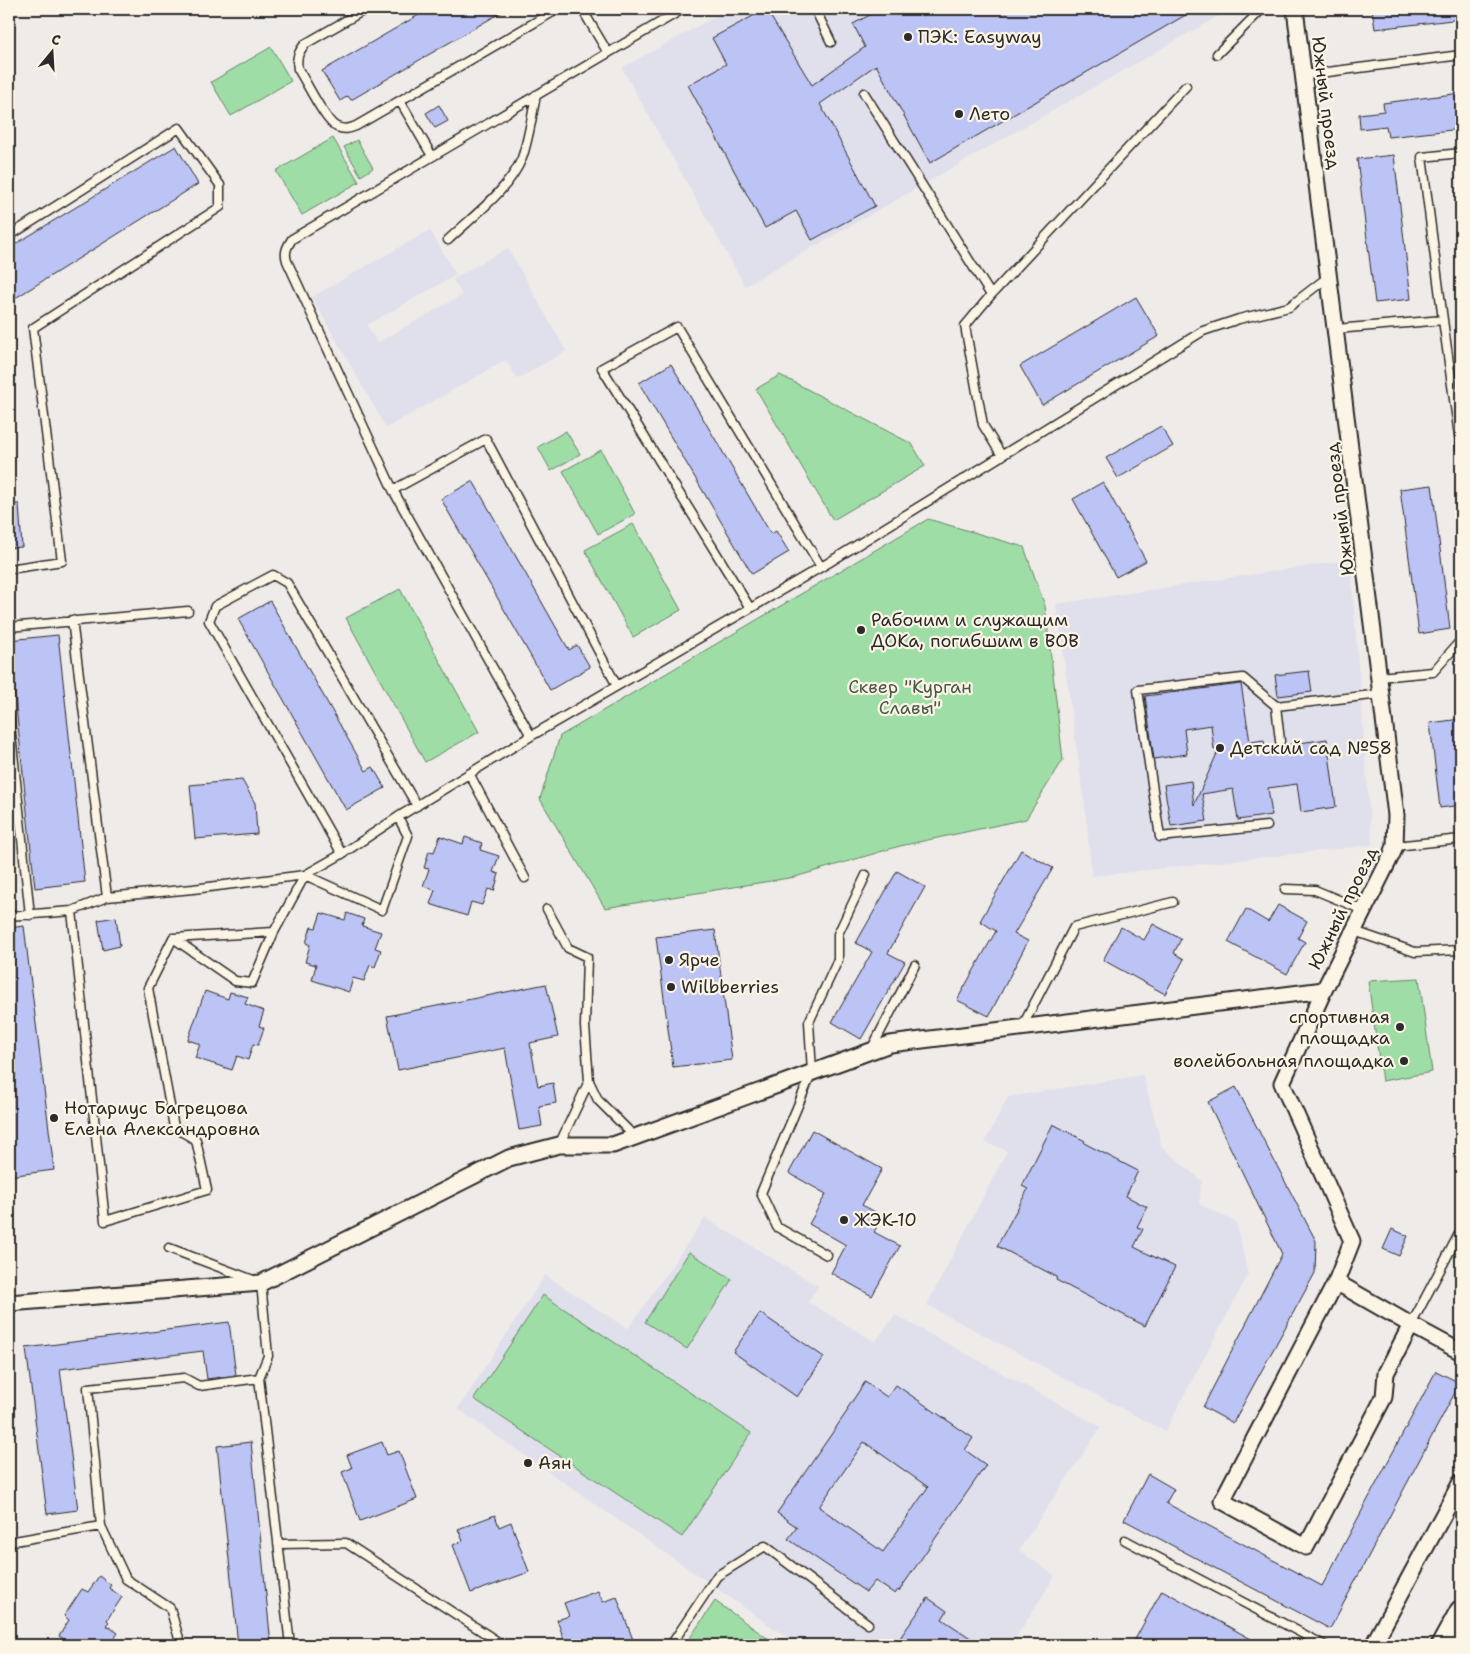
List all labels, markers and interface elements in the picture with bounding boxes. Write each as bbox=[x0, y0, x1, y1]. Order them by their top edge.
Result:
place label: ПЭК: Easyway bbox=[918, 25, 1042, 49]
north arrow bbox=[28, 28, 78, 78]
text: С bbox=[49, 30, 63, 50]
marker: ПЭК: Easyway bbox=[902, 31, 914, 43]
street label: Южный проезд bbox=[1306, 35, 1346, 171]
place label: Лето bbox=[969, 102, 1010, 126]
marker: Лето bbox=[953, 108, 965, 120]
street label: Южный проезд bbox=[1320, 441, 1360, 577]
place label: Рабочим и служащим ДОКа, погибшим в ВОВ bbox=[871, 608, 1079, 653]
marker: Рабочим и служащим ДОКа, погибшим в ВОВ bbox=[855, 624, 867, 636]
park label: Сквер "Курган Славы" bbox=[848, 675, 972, 720]
place label: Детский сад №58 bbox=[1230, 736, 1392, 760]
marker: Детский сад №58 bbox=[1214, 742, 1226, 754]
street label: Южный проезд bbox=[1303, 842, 1383, 973]
place label: Ярче bbox=[679, 948, 720, 972]
marker: Ярче bbox=[663, 954, 675, 966]
place label: Wilbberries bbox=[681, 975, 779, 999]
marker: Wilbberries bbox=[665, 981, 677, 993]
place label: спортивная площадка bbox=[1289, 1005, 1390, 1050]
marker: спортивная площадка bbox=[1394, 1021, 1406, 1033]
place label: волейбольная площадка bbox=[1173, 1049, 1394, 1073]
marker: волейбольная площадка bbox=[1398, 1055, 1410, 1067]
place label: Нотариус Багрецова Елена Александровна bbox=[64, 1096, 260, 1141]
marker: Нотариус Багрецова Елена Александровна bbox=[48, 1112, 60, 1124]
place label: ЖЭК-10 bbox=[854, 1208, 917, 1232]
marker: ЖЭК-10 bbox=[838, 1214, 850, 1226]
place label: Аян bbox=[538, 1451, 572, 1475]
marker: Аян bbox=[522, 1457, 534, 1469]

